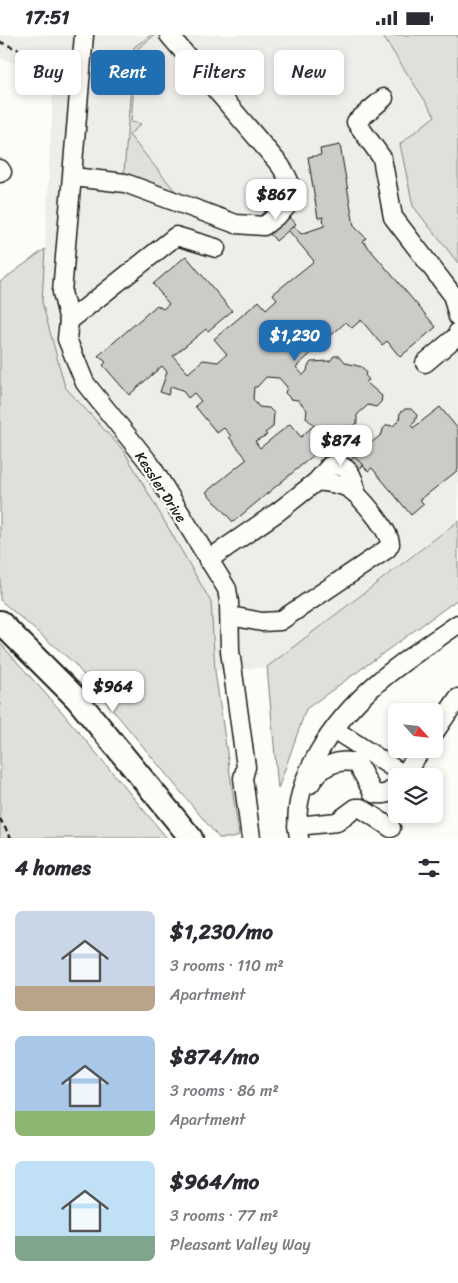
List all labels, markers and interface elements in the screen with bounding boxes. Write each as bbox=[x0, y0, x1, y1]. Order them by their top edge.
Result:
text: 17:51 bbox=[25, 1, 70, 34]
chip: Buy bbox=[15, 50, 81, 95]
chip: Rent bbox=[91, 50, 165, 95]
chip: Filters bbox=[175, 50, 264, 95]
chip: New bbox=[274, 50, 344, 95]
pin: $867 bbox=[246, 179, 306, 221]
text: $867 bbox=[257, 180, 295, 209]
pin: $1,230 bbox=[254, 319, 336, 362]
text: $1,230 bbox=[270, 321, 320, 350]
pin: $874 bbox=[311, 425, 371, 467]
text: $874 bbox=[321, 426, 361, 455]
street label: Kessler Drive bbox=[128, 447, 193, 528]
pin: $964 bbox=[83, 671, 143, 713]
text: $964 bbox=[93, 672, 133, 701]
north arrow bbox=[388, 703, 442, 757]
map controls bbox=[388, 703, 443, 823]
button: layers bbox=[388, 768, 443, 823]
text: 4 homes bbox=[15, 849, 91, 887]
icon: filters bbox=[415, 854, 443, 882]
text: $1,230/mo bbox=[170, 913, 273, 951]
icon: home bbox=[55, 931, 115, 991]
text: 3 rooms · 110 m² bbox=[170, 951, 284, 980]
text: Apartment bbox=[170, 980, 246, 1009]
text: $874/mo bbox=[170, 1038, 259, 1076]
icon: home bbox=[55, 1056, 115, 1116]
text: 3 rooms · 86 m² bbox=[170, 1076, 279, 1105]
text: Apartment bbox=[170, 1105, 246, 1134]
text: $964/mo bbox=[170, 1163, 259, 1201]
icon: home bbox=[55, 1181, 115, 1241]
text: 3 rooms · 77 m² bbox=[170, 1201, 278, 1230]
text: Pleasant Valley Way bbox=[170, 1230, 311, 1259]

